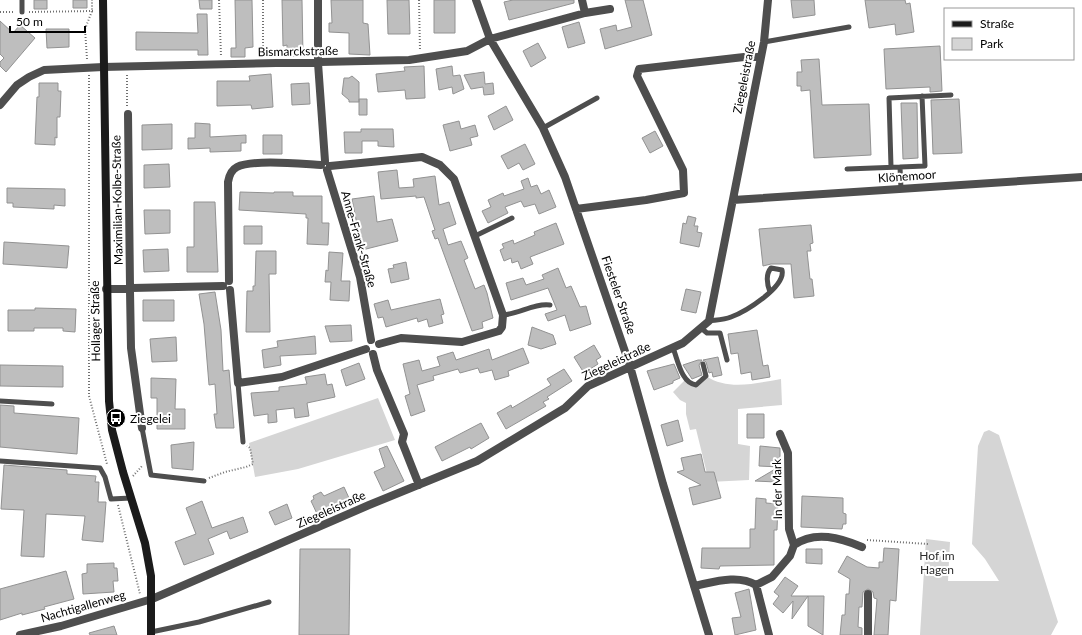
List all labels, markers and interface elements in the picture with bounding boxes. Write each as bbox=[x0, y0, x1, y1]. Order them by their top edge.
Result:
scale bar bbox=[10, 8, 85, 34]
legend bbox=[944, 8, 1074, 60]
text: 50 m bbox=[16, 14, 43, 29]
text: Straße bbox=[980, 16, 1014, 31]
text: Park bbox=[980, 36, 1004, 51]
street label: Ziegeleistraße bbox=[730, 39, 758, 115]
street label: Bismarckstraße bbox=[258, 43, 338, 59]
street label: Maximilian-Kolbe-Straße bbox=[108, 135, 126, 265]
street label: Klönemoor bbox=[877, 166, 937, 186]
street label: Anne-Frank-Straße bbox=[338, 189, 380, 289]
street label: Fiesteler Straße bbox=[599, 254, 639, 336]
street label: Hollager Straße bbox=[87, 280, 103, 362]
street label: Ziegeleistraße bbox=[579, 339, 653, 383]
bus stop icon: Ziegelei bbox=[105, 407, 127, 429]
place label: Ziegelei bbox=[130, 411, 171, 426]
street label: In der Mark bbox=[769, 458, 785, 519]
street label: Ziegeleistraße bbox=[294, 487, 368, 531]
park label: Hof im Hagen bbox=[919, 548, 955, 577]
street label: Nachtigallenweg bbox=[39, 587, 127, 625]

